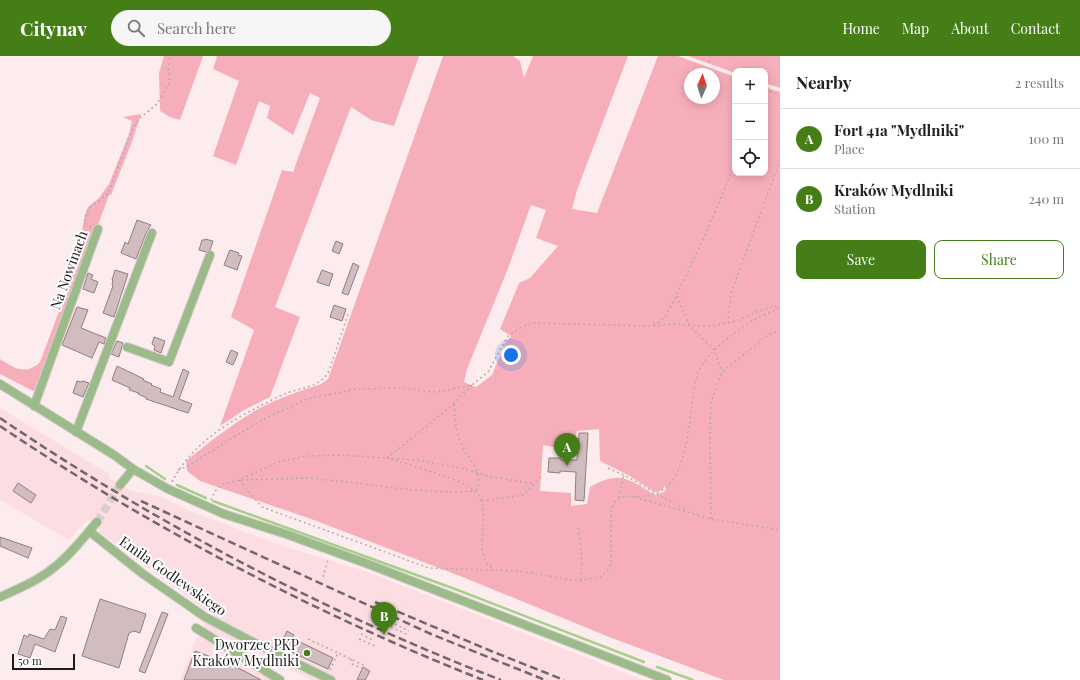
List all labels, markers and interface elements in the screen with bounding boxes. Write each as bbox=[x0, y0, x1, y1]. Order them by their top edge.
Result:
search box bbox=[111, 10, 391, 46]
text: Citynav bbox=[20, 15, 87, 41]
icon: search bbox=[125, 17, 147, 39]
text: Search here bbox=[157, 18, 236, 38]
text: Home bbox=[842, 19, 880, 38]
text: Map bbox=[902, 19, 929, 38]
text: About bbox=[951, 19, 989, 38]
text: Contact bbox=[1011, 19, 1060, 38]
north arrow bbox=[684, 68, 720, 104]
map controls bbox=[732, 68, 768, 176]
button: + bbox=[732, 68, 768, 104]
text: Nearby bbox=[796, 71, 851, 93]
text: 2 results bbox=[1015, 74, 1064, 91]
button: − bbox=[732, 104, 768, 140]
text: Fort 41a "Mydlniki" bbox=[834, 120, 964, 140]
text: A bbox=[805, 130, 813, 147]
text: 100 m bbox=[1029, 130, 1064, 147]
button: locate bbox=[732, 140, 768, 176]
text: Place bbox=[834, 140, 865, 157]
text: Kraków Mydlniki bbox=[834, 180, 953, 200]
text: B bbox=[805, 190, 813, 207]
text: 240 m bbox=[1029, 190, 1064, 207]
text: Station bbox=[834, 200, 875, 217]
street label: Na Nowinach bbox=[46, 227, 92, 312]
button: Save bbox=[796, 240, 926, 279]
button: Share bbox=[934, 240, 1064, 279]
your location bbox=[501, 345, 521, 365]
pin: A bbox=[554, 433, 580, 466]
street label: Emila Godlewskiego bbox=[116, 531, 231, 620]
pin: B bbox=[371, 602, 397, 635]
place label: Dworzec PKP Kraków Mydlniki bbox=[193, 635, 299, 670]
marker: Dworzec PKP Kraków Mydlniki bbox=[302, 648, 312, 658]
scale bar bbox=[12, 652, 75, 671]
text: 50 m bbox=[18, 653, 42, 668]

